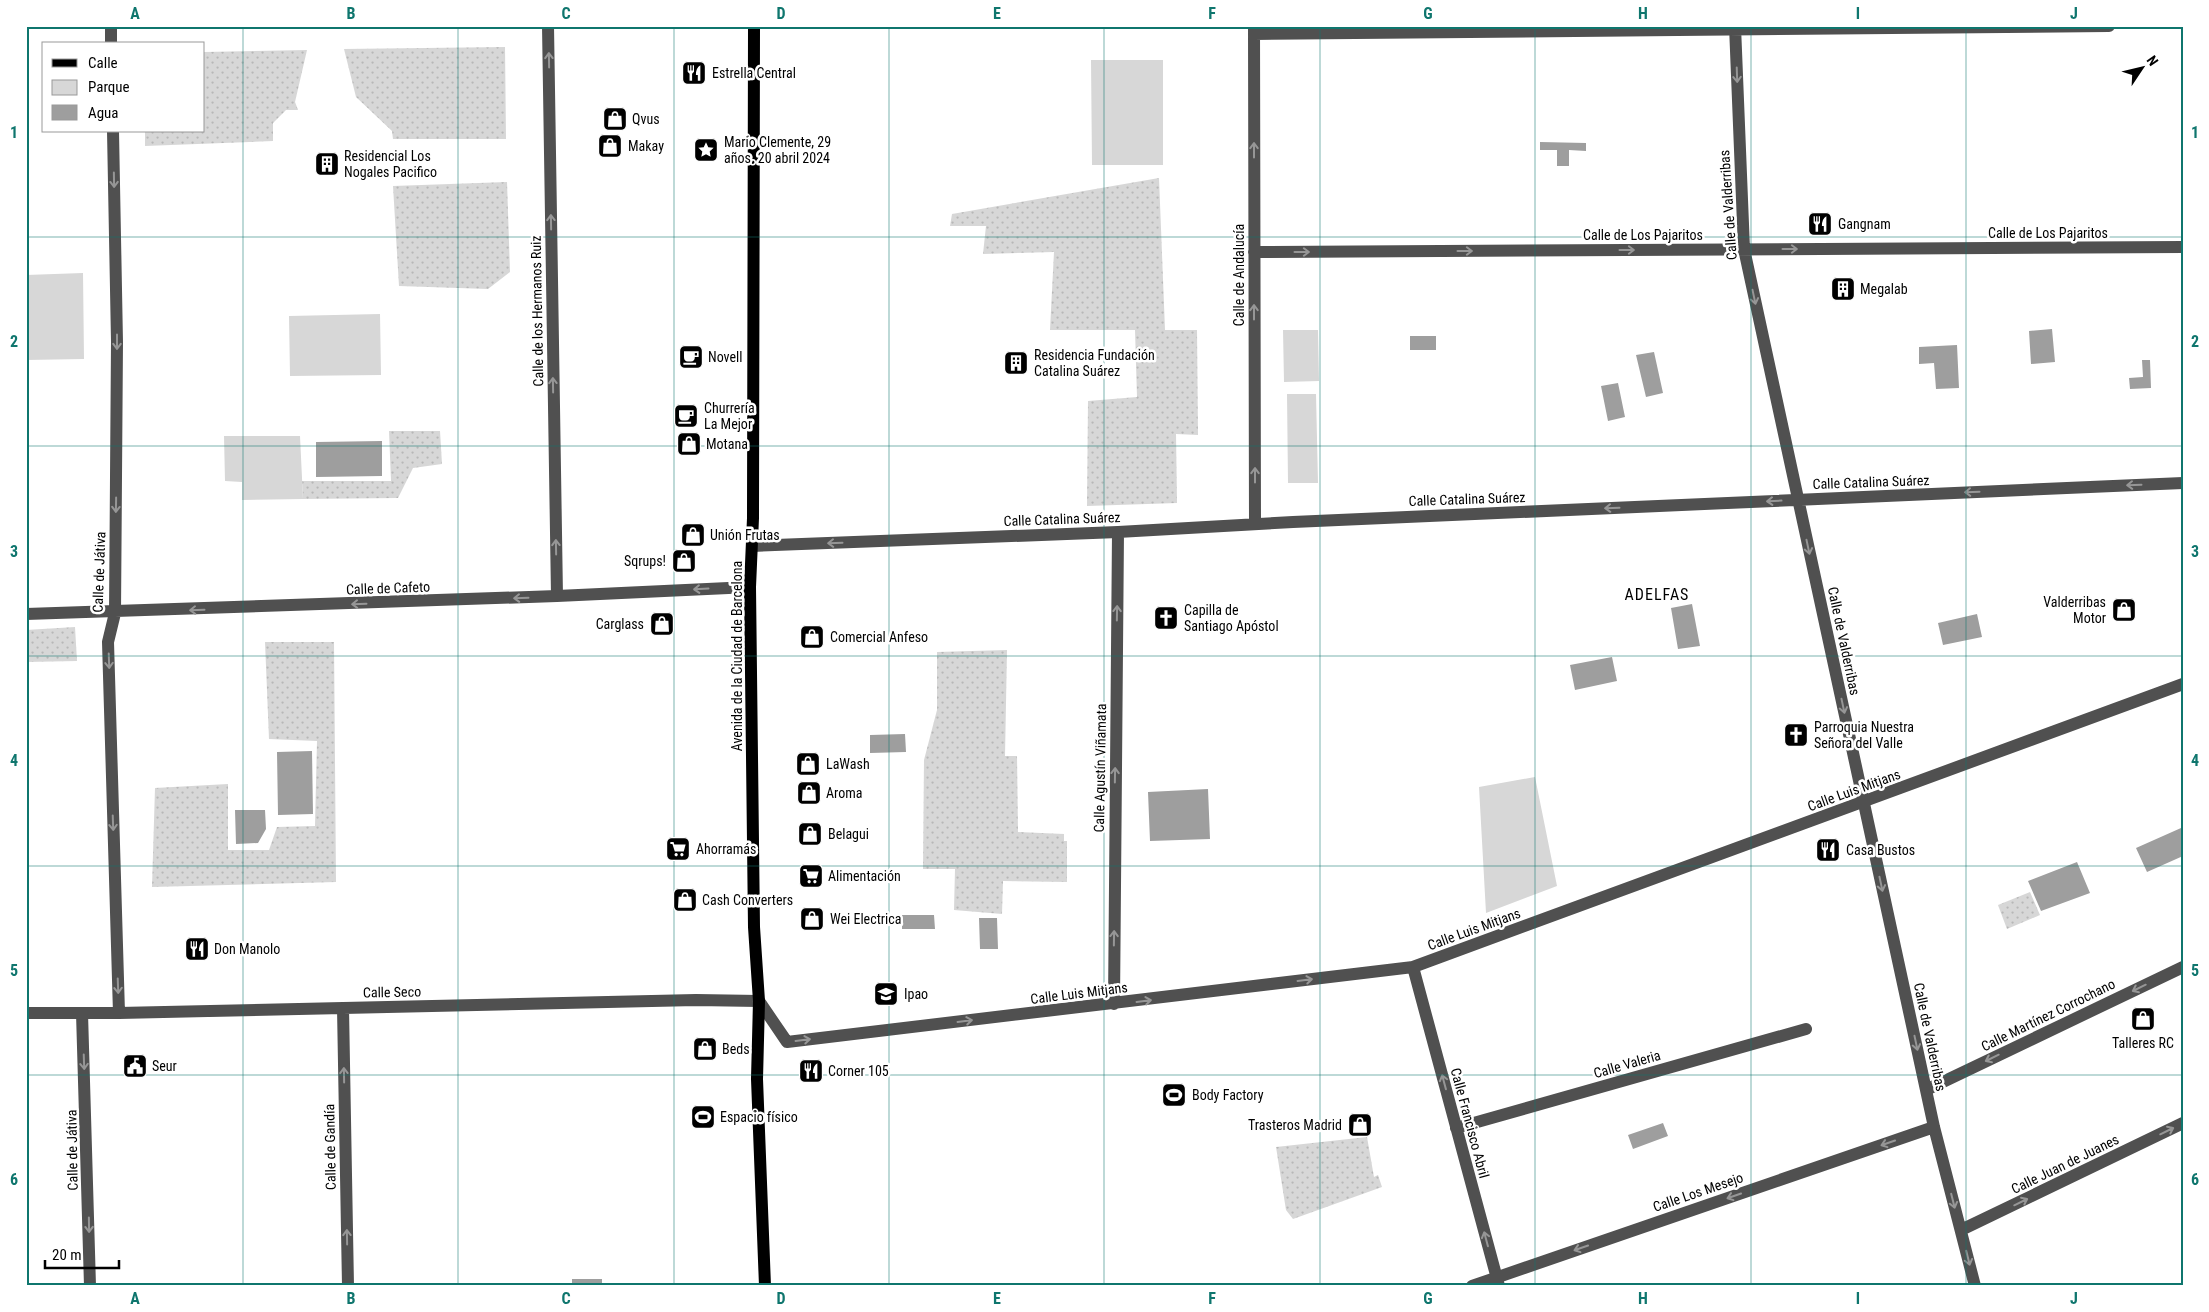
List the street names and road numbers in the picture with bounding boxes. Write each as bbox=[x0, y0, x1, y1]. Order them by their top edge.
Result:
street label: Calle de Valderribas bbox=[1716, 149, 1740, 261]
street label: Calle de Andalucía bbox=[1231, 224, 1247, 326]
street label: Calle de Los Pajaritos bbox=[1988, 225, 2108, 241]
street label: Calle de Los Pajaritos bbox=[1583, 227, 1703, 243]
street label: Calle de los Hermanos Ruiz bbox=[528, 235, 546, 387]
street label: Calle Catalina Suárez bbox=[1812, 472, 1930, 492]
street label: Calle Catalina Suárez bbox=[1408, 489, 1526, 509]
street label: Calle Catalina Suárez bbox=[1003, 509, 1121, 529]
street label: Calle de Játiva bbox=[90, 531, 108, 613]
street label: Avenida de la Ciudad de Barcelona bbox=[729, 561, 745, 751]
street label: Calle de Cafeto bbox=[346, 579, 430, 597]
street label: Calle de Valderribas bbox=[1825, 585, 1863, 697]
street label: Calle Agustín Viñamata bbox=[1091, 703, 1109, 833]
street label: Calle Luis Mitjans bbox=[1805, 766, 1903, 814]
street label: Calle Luis Mitjans bbox=[1425, 905, 1523, 953]
street label: Calle Martínez Corrochano bbox=[1978, 976, 2118, 1054]
street label: Calle Luis Mitjans bbox=[1030, 979, 1128, 1007]
street label: Calle de Valderribas bbox=[1911, 981, 1949, 1093]
street label: Calle Seco bbox=[363, 983, 421, 1001]
street label: Calle Valeria bbox=[1592, 1047, 1662, 1081]
street label: Calle Francisco Abril bbox=[1448, 1066, 1492, 1180]
street label: Calle de Gandía bbox=[321, 1104, 339, 1190]
street label: Calle de Játiva bbox=[63, 1109, 81, 1191]
street label: Calle Juan de Juanes bbox=[2009, 1131, 2121, 1197]
street label: Calle Los Mesejo bbox=[1651, 1169, 1745, 1215]

